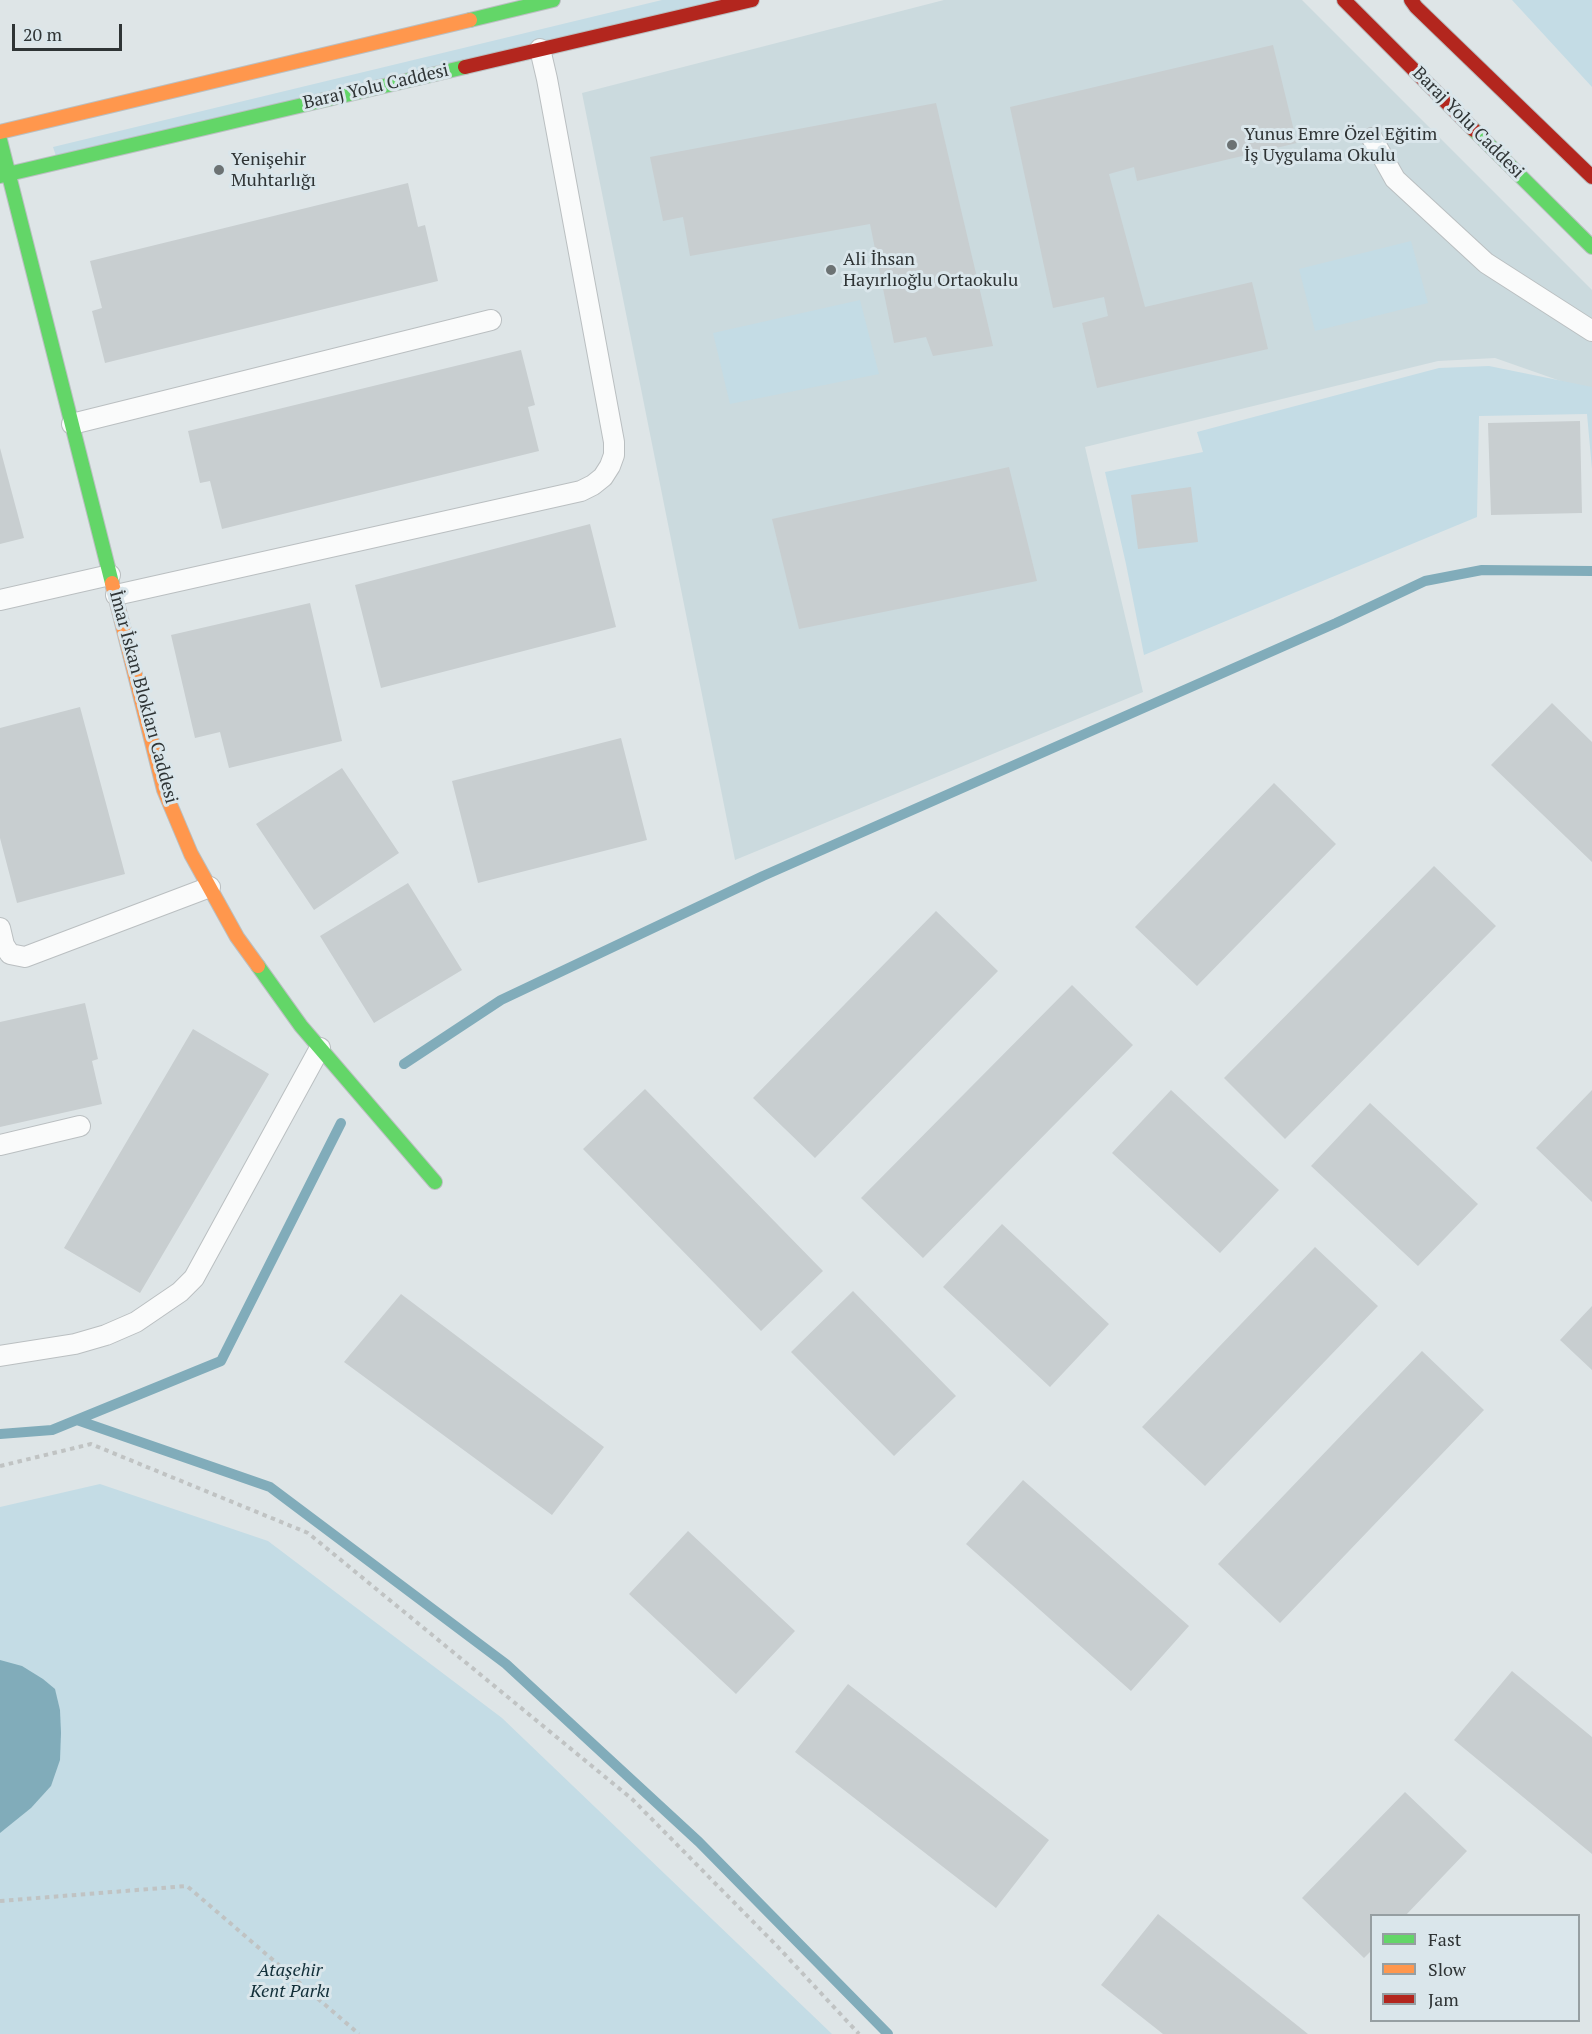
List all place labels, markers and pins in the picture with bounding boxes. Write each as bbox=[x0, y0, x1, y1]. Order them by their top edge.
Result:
place label: Yunus Emre Özel Eğitim İş Uygulama Okulu bbox=[1244, 124, 1437, 166]
marker: Yunus Emre Özel Eğitim İş Uygulama Okulu bbox=[1225, 138, 1239, 152]
place label: Yenişehir Muhtarlığı bbox=[231, 149, 316, 192]
marker: Yenişehir Muhtarlığı bbox=[212, 163, 226, 177]
place label: Ali İhsan Hayırlıoğlu Ortaokulu bbox=[843, 249, 1018, 292]
marker: Ali İhsan Hayırlıoğlu Ortaokulu bbox=[824, 263, 838, 277]

